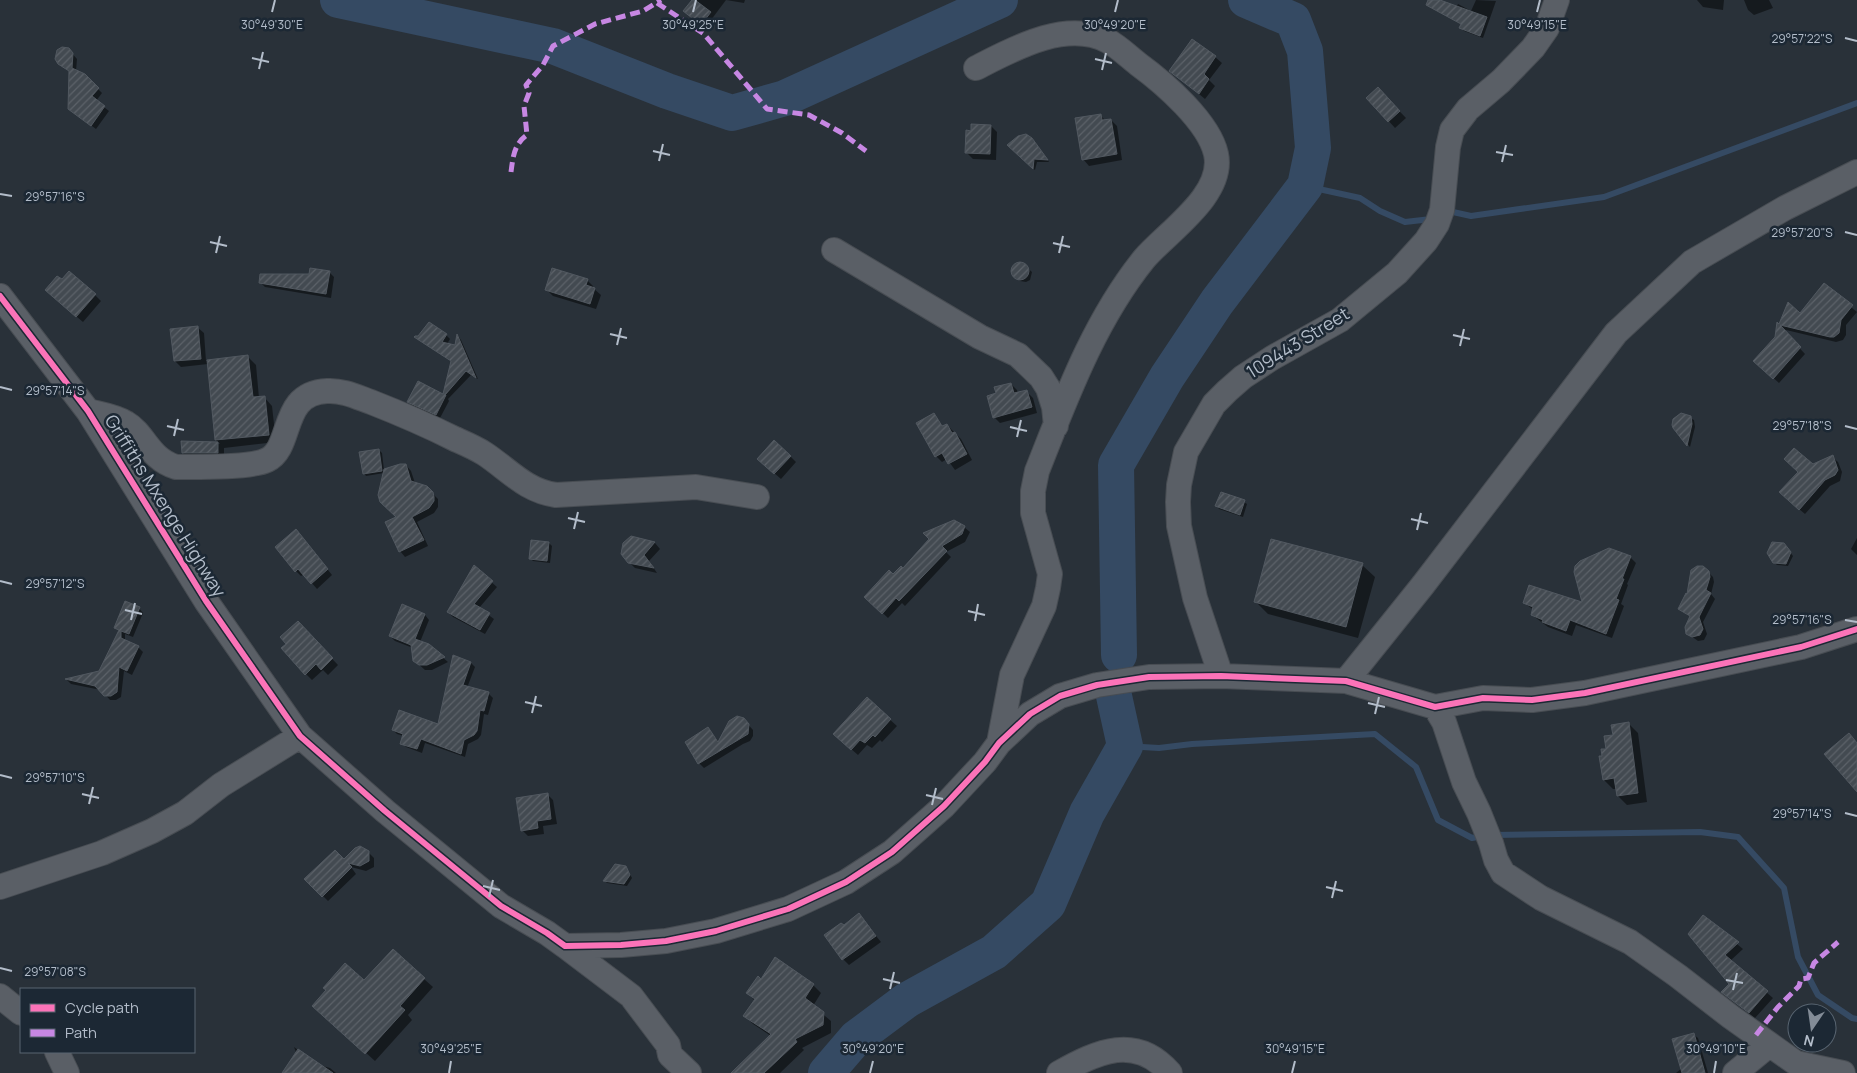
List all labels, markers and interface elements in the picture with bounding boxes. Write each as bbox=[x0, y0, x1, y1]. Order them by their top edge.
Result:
text: 30°49'30"E bbox=[241, 16, 303, 33]
text: 30°49'25"E bbox=[662, 16, 724, 33]
text: 30°49'20"E bbox=[1084, 16, 1146, 33]
text: 30°49'15"E bbox=[1507, 16, 1567, 33]
text: 29°57'22"S bbox=[1772, 30, 1833, 47]
text: 29°57'16"S bbox=[25, 188, 85, 205]
text: 29°57'20"S bbox=[1771, 224, 1833, 241]
street label: 109443 Street bbox=[1242, 301, 1353, 383]
text: 29°57'14"S bbox=[26, 382, 84, 399]
street label: Griffiths Mxenge Highway bbox=[100, 410, 232, 602]
text: 29°57'18"S bbox=[1773, 417, 1831, 434]
text: 29°57'12"S bbox=[26, 575, 84, 592]
text: 29°57'16"S bbox=[1772, 611, 1832, 628]
text: 29°57'10"S bbox=[25, 769, 85, 786]
text: 29°57'14"S bbox=[1773, 805, 1831, 822]
text: 29°57'08"S bbox=[24, 963, 86, 980]
legend bbox=[20, 988, 195, 1053]
text: Cycle path bbox=[65, 997, 139, 1018]
north arrow bbox=[1787, 1003, 1837, 1053]
text: Path bbox=[65, 1022, 97, 1043]
text: N bbox=[1802, 1031, 1816, 1052]
text: 30°49'25"E bbox=[420, 1040, 482, 1057]
text: 30°49'20"E bbox=[842, 1040, 904, 1057]
text: 30°49'15"E bbox=[1265, 1040, 1325, 1057]
text: 30°49'10"E bbox=[1686, 1040, 1746, 1057]

